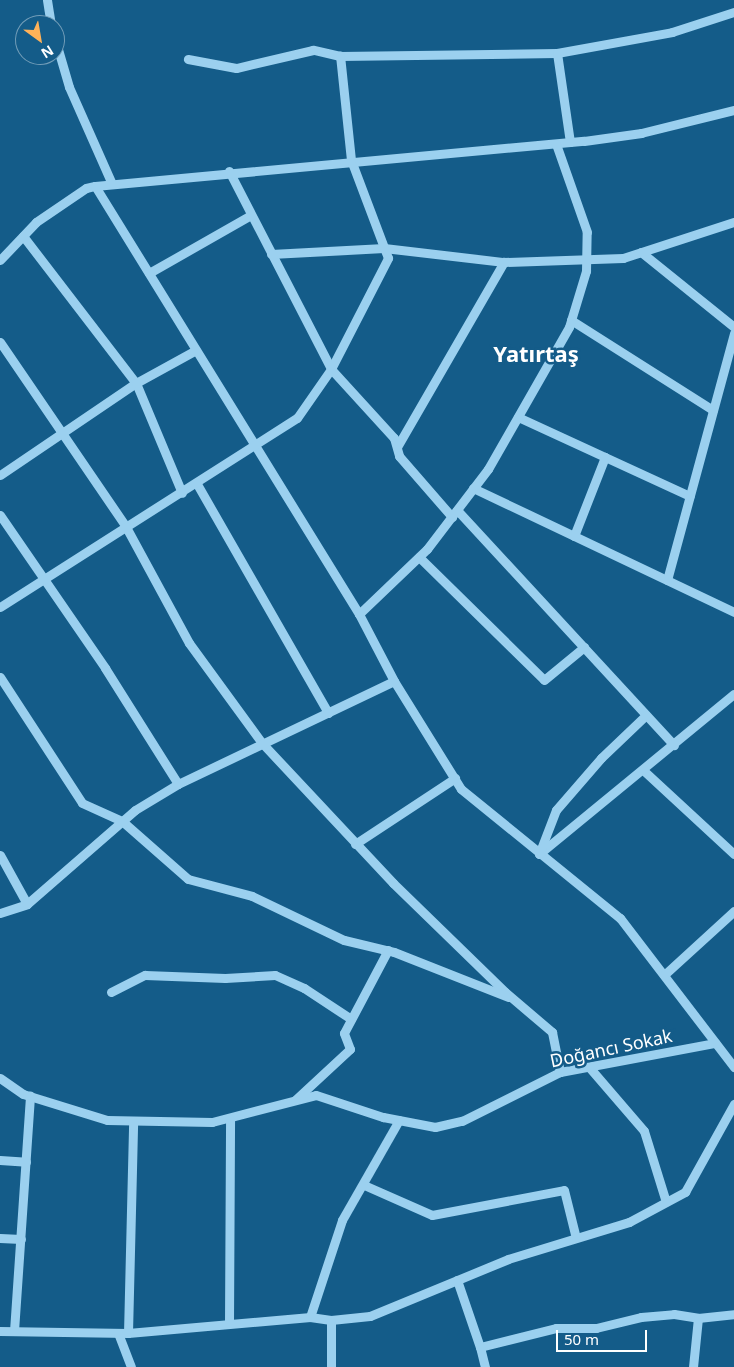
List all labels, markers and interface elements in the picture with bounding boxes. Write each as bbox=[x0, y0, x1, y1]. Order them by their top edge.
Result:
north arrow bbox=[15, 15, 65, 65]
text: N bbox=[38, 41, 58, 63]
district label: Yatırtaş bbox=[493, 341, 579, 367]
street label: Doğancı Sokak bbox=[548, 1025, 674, 1071]
scale bar bbox=[559, 1320, 650, 1352]
text: 50 m bbox=[564, 1329, 599, 1349]

